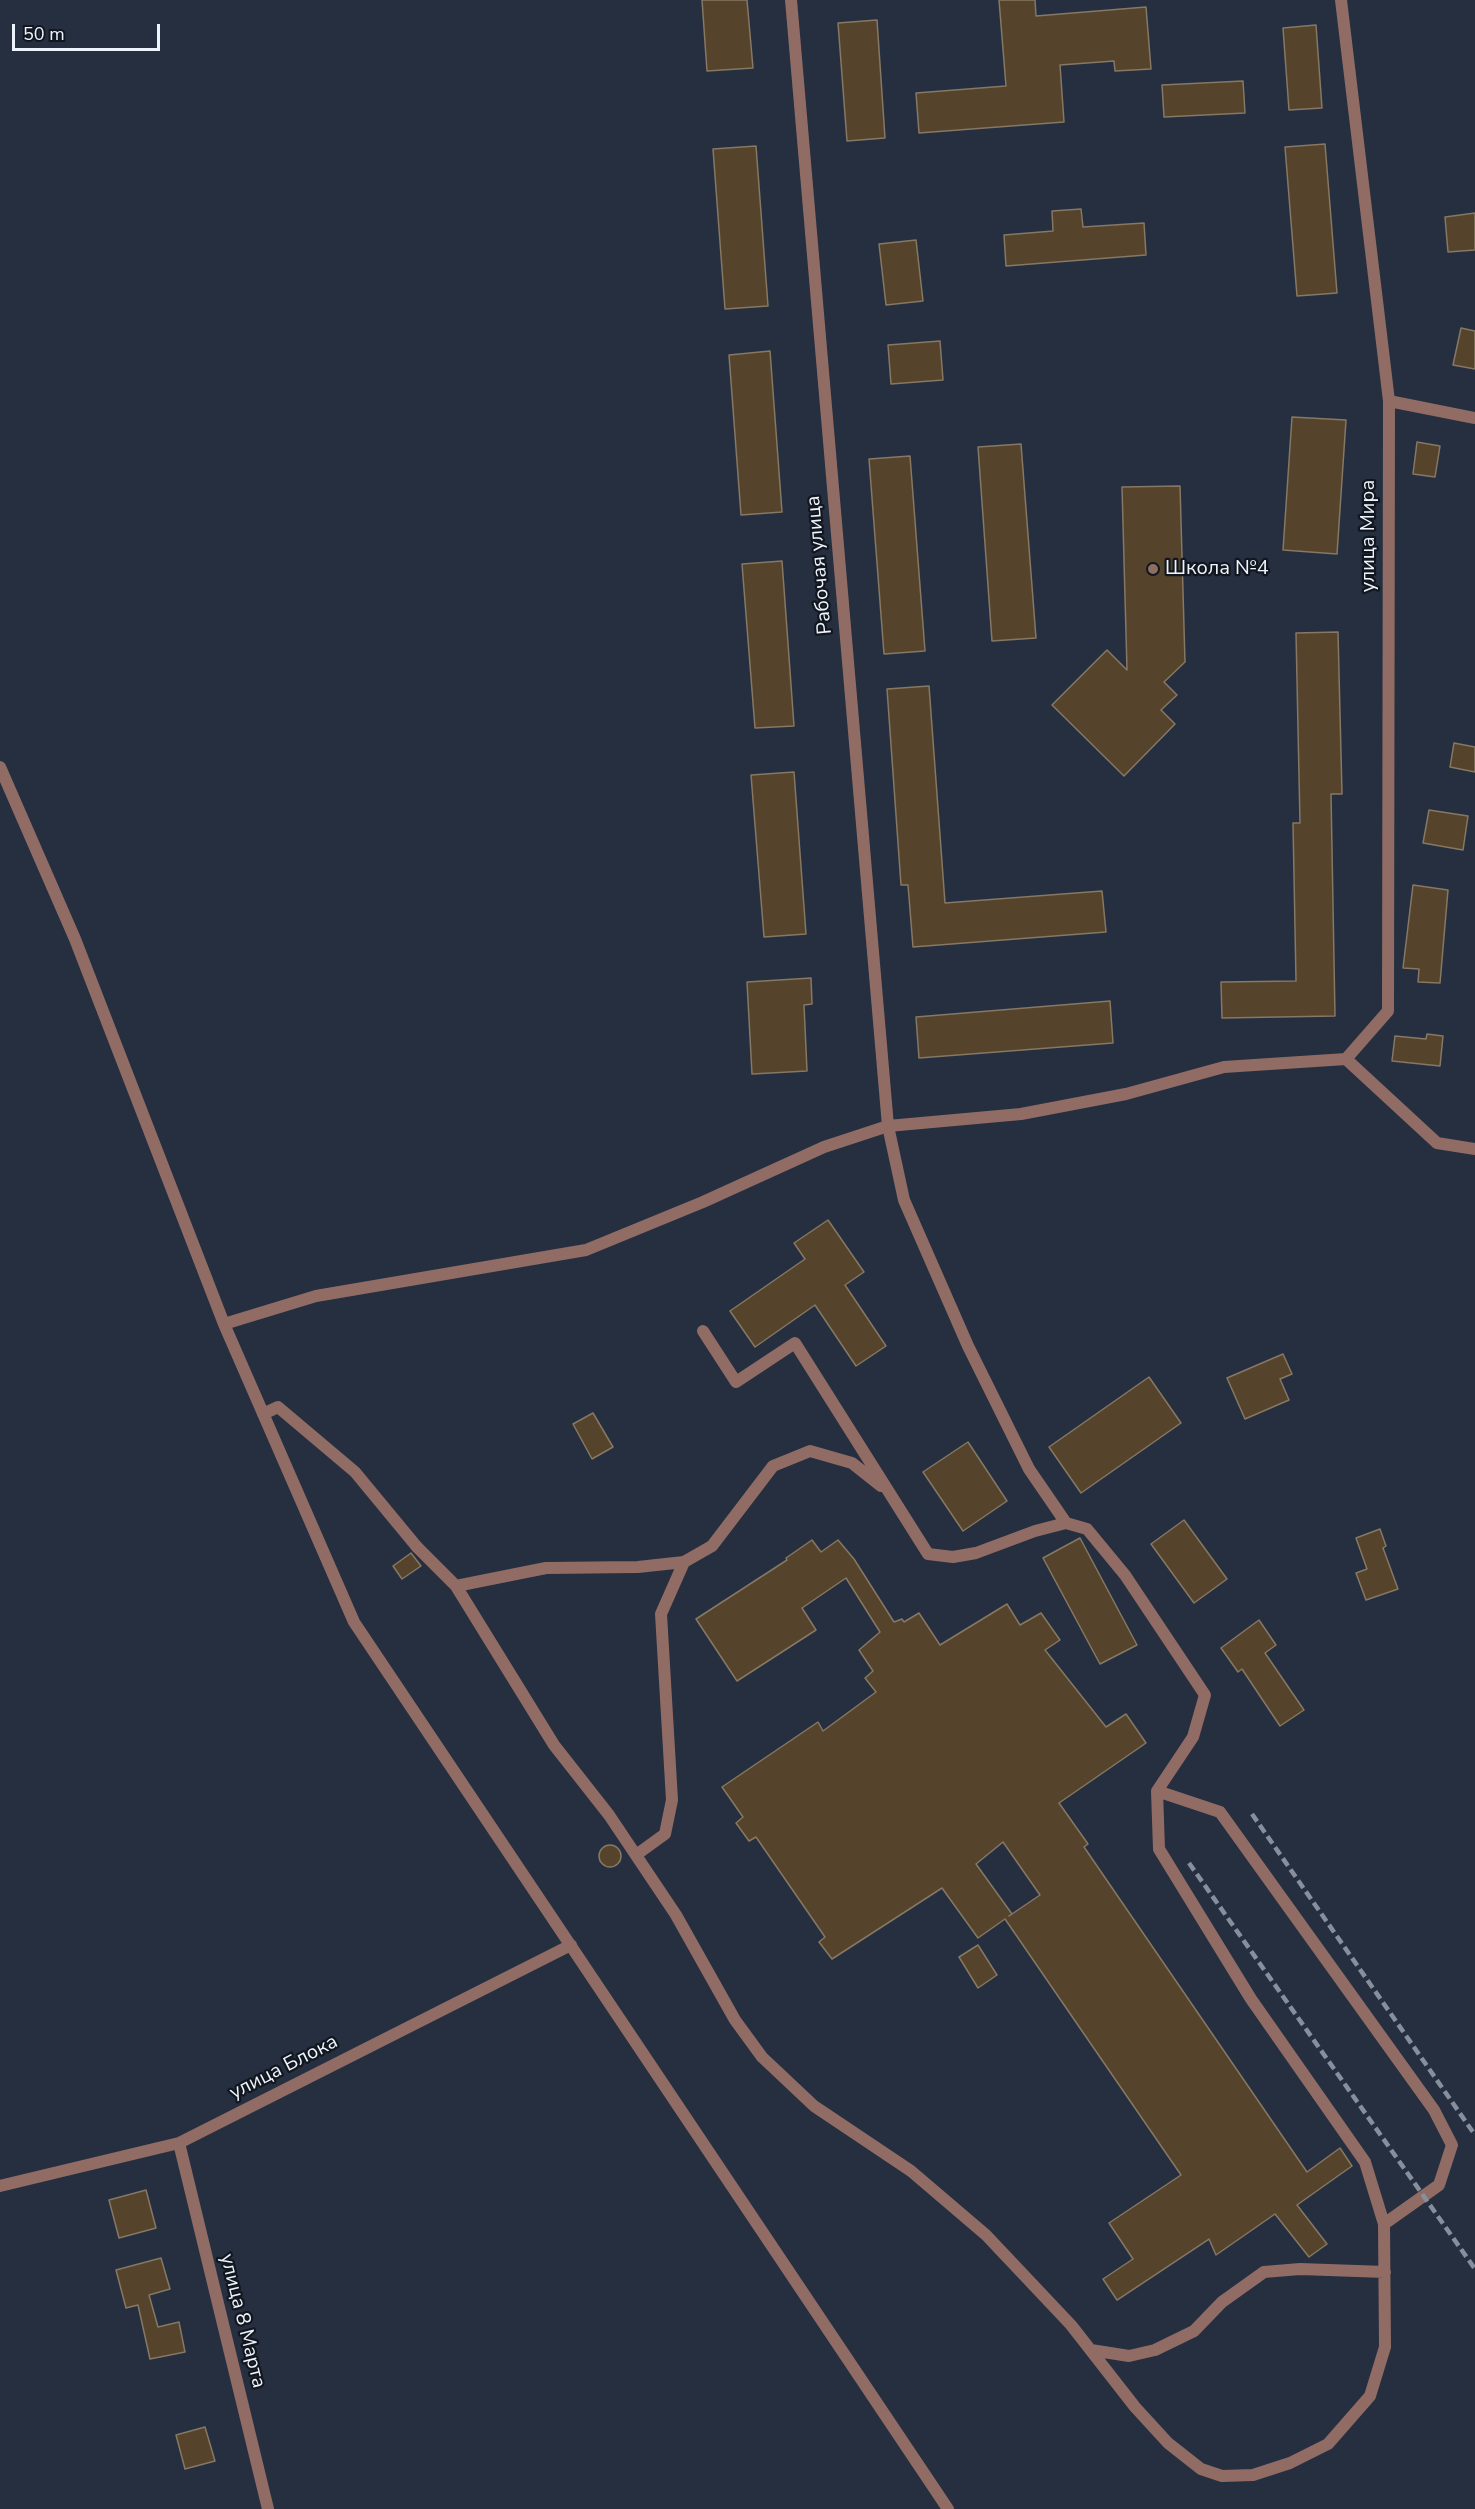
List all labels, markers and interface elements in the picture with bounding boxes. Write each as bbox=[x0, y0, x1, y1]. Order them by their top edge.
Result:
scale bar bbox=[15, 12, 164, 50]
text: 50 m bbox=[23, 22, 65, 46]
street label: улица Мира bbox=[1357, 480, 1381, 592]
street label: Рабочая улица bbox=[802, 495, 838, 635]
place label: Школа №4 bbox=[1165, 557, 1269, 581]
marker: Школа №4 bbox=[1146, 562, 1160, 576]
street label: улица Блока bbox=[226, 2030, 342, 2106]
street label: улица 8 Марта bbox=[214, 2251, 270, 2391]

